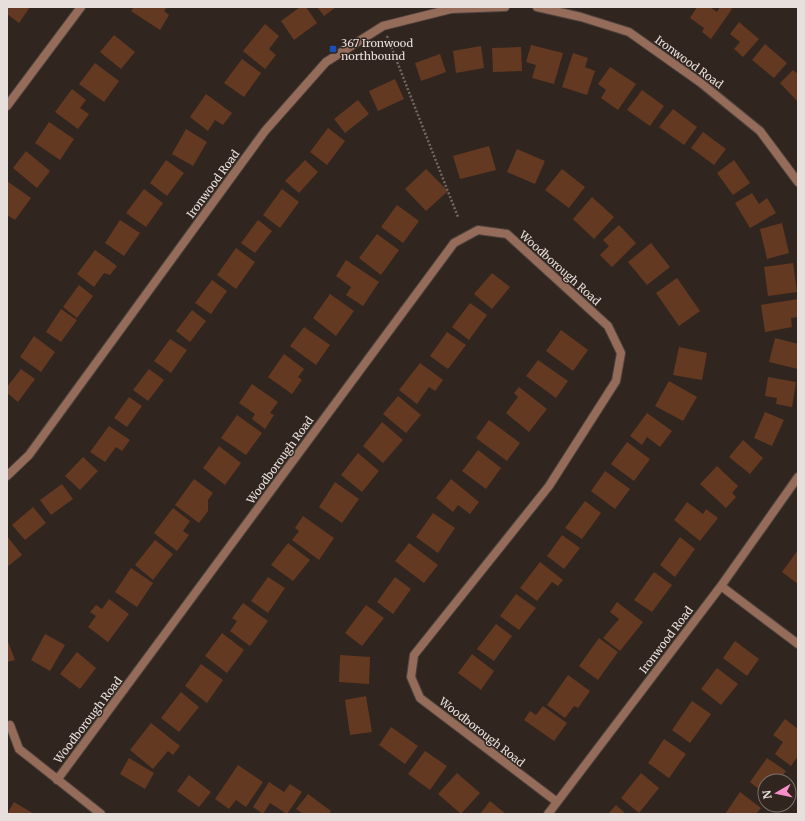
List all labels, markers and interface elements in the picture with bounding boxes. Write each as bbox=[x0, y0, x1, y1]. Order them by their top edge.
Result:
street label: Ironwood Road bbox=[652, 33, 726, 92]
place label: 367 Ironwood northbound bbox=[341, 36, 414, 63]
marker: 367 Ironwood northbound bbox=[328, 44, 338, 54]
street label: Ironwood Road bbox=[184, 147, 243, 221]
street label: Woodborough Road bbox=[516, 227, 604, 308]
street label: Woodborough Road bbox=[243, 413, 317, 507]
street label: Ironwood Road bbox=[636, 603, 696, 676]
street label: Woodborough Road bbox=[50, 674, 125, 767]
street label: Woodborough Road bbox=[436, 694, 528, 770]
north arrow bbox=[757, 773, 797, 813]
text: N bbox=[759, 789, 775, 800]

